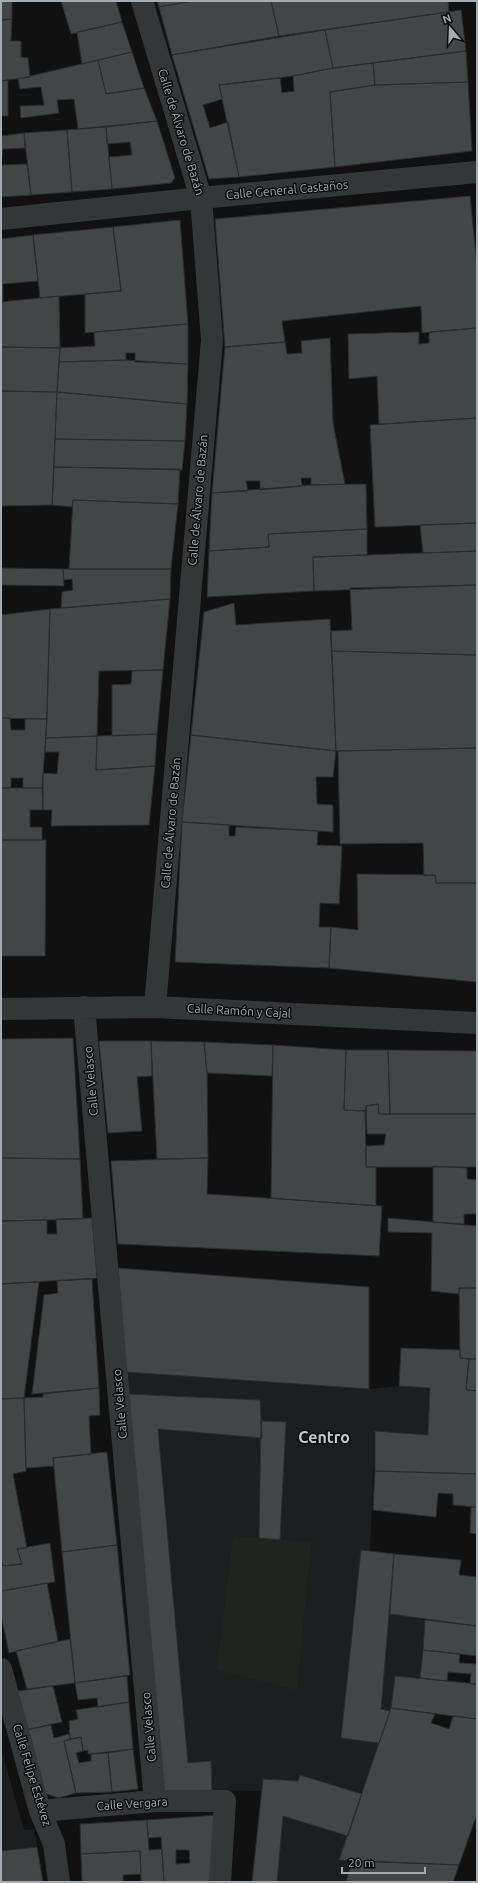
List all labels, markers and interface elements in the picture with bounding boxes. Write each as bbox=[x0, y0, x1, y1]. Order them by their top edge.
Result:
north arrow bbox=[430, 8, 470, 48]
text: N bbox=[441, 12, 453, 26]
street label: Calle de Álvaro de Bazán bbox=[156, 67, 207, 197]
street label: Calle General Castaños bbox=[225, 178, 349, 201]
street label: Calle de Álvaro de Bazán bbox=[185, 434, 210, 566]
street label: Calle de Álvaro de Bazán bbox=[158, 757, 183, 889]
street label: Calle Ramón y Cajal bbox=[187, 1001, 291, 1020]
street label: Calle Velasco bbox=[81, 1046, 100, 1117]
street label: Calle Velasco bbox=[110, 1369, 129, 1440]
district label: Centro bbox=[298, 1428, 350, 1446]
street label: Calle Velasco bbox=[139, 1692, 158, 1763]
street label: Calle Felipe Estévez bbox=[11, 1722, 54, 1828]
street label: Calle Vergara bbox=[96, 1795, 168, 1812]
scale bar bbox=[342, 1849, 425, 1875]
text: 20 m bbox=[348, 1856, 375, 1869]

